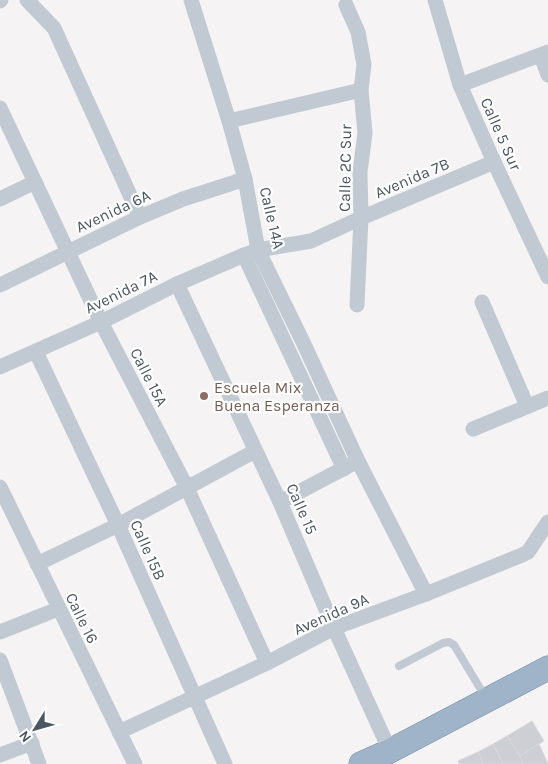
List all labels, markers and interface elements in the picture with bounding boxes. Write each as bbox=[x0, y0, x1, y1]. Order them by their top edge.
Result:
street label: Calle 5 Sur bbox=[477, 95, 526, 173]
street label: Calle 2C Sur bbox=[335, 124, 355, 212]
street label: Avenida 7B bbox=[372, 154, 452, 202]
street label: Avenida 6A bbox=[73, 185, 153, 237]
street label: Calle 14A bbox=[256, 185, 288, 251]
street label: Avenida 7A bbox=[82, 266, 160, 318]
street label: Calle 15A bbox=[126, 345, 172, 409]
place label: Escuela Mix Buena Esperanza bbox=[214, 378, 340, 415]
marker: Escuela Mix Buena Esperanza bbox=[198, 390, 210, 402]
street label: Calle 15 bbox=[282, 481, 322, 537]
street label: Calle 15B bbox=[126, 517, 170, 583]
street label: Avenida 9A bbox=[291, 589, 371, 639]
street label: Calle 16 bbox=[62, 590, 102, 646]
north arrow bbox=[10, 704, 60, 754]
text: N bbox=[15, 727, 35, 746]

